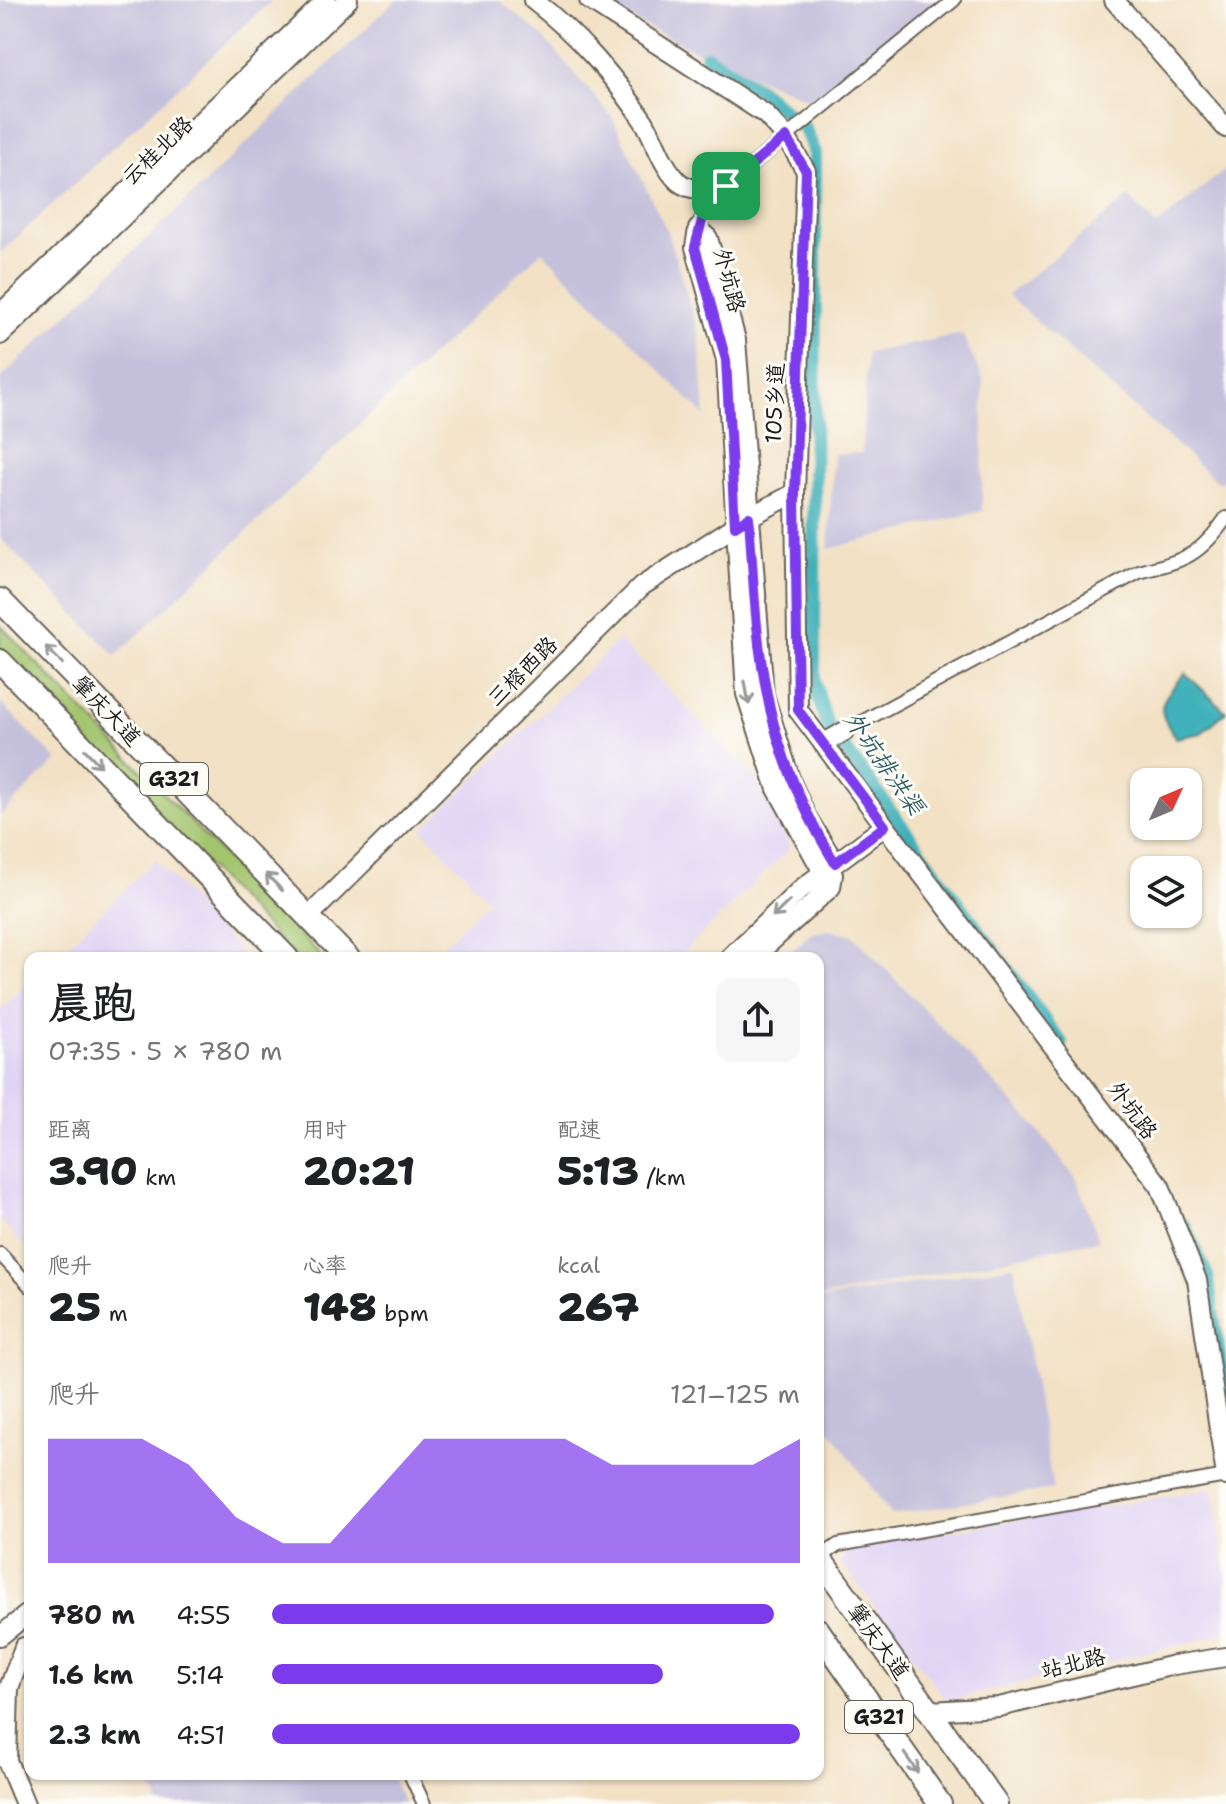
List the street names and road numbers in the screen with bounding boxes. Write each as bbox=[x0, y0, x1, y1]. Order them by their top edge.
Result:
street label: 云桂北路 bbox=[116, 109, 199, 191]
street label: 外坑路 bbox=[707, 244, 752, 316]
street label: 105乡道 bbox=[759, 362, 790, 444]
street label: 三榕西路 bbox=[481, 630, 564, 713]
street label: 肇庆大道 bbox=[66, 669, 148, 752]
road number: G321 bbox=[140, 763, 208, 795]
street label: 外坑路 bbox=[1101, 1075, 1164, 1145]
street label: 肇庆大道 bbox=[841, 1597, 916, 1685]
street label: 站北路 bbox=[1038, 1641, 1109, 1686]
road number: G321 bbox=[845, 1701, 913, 1733]

